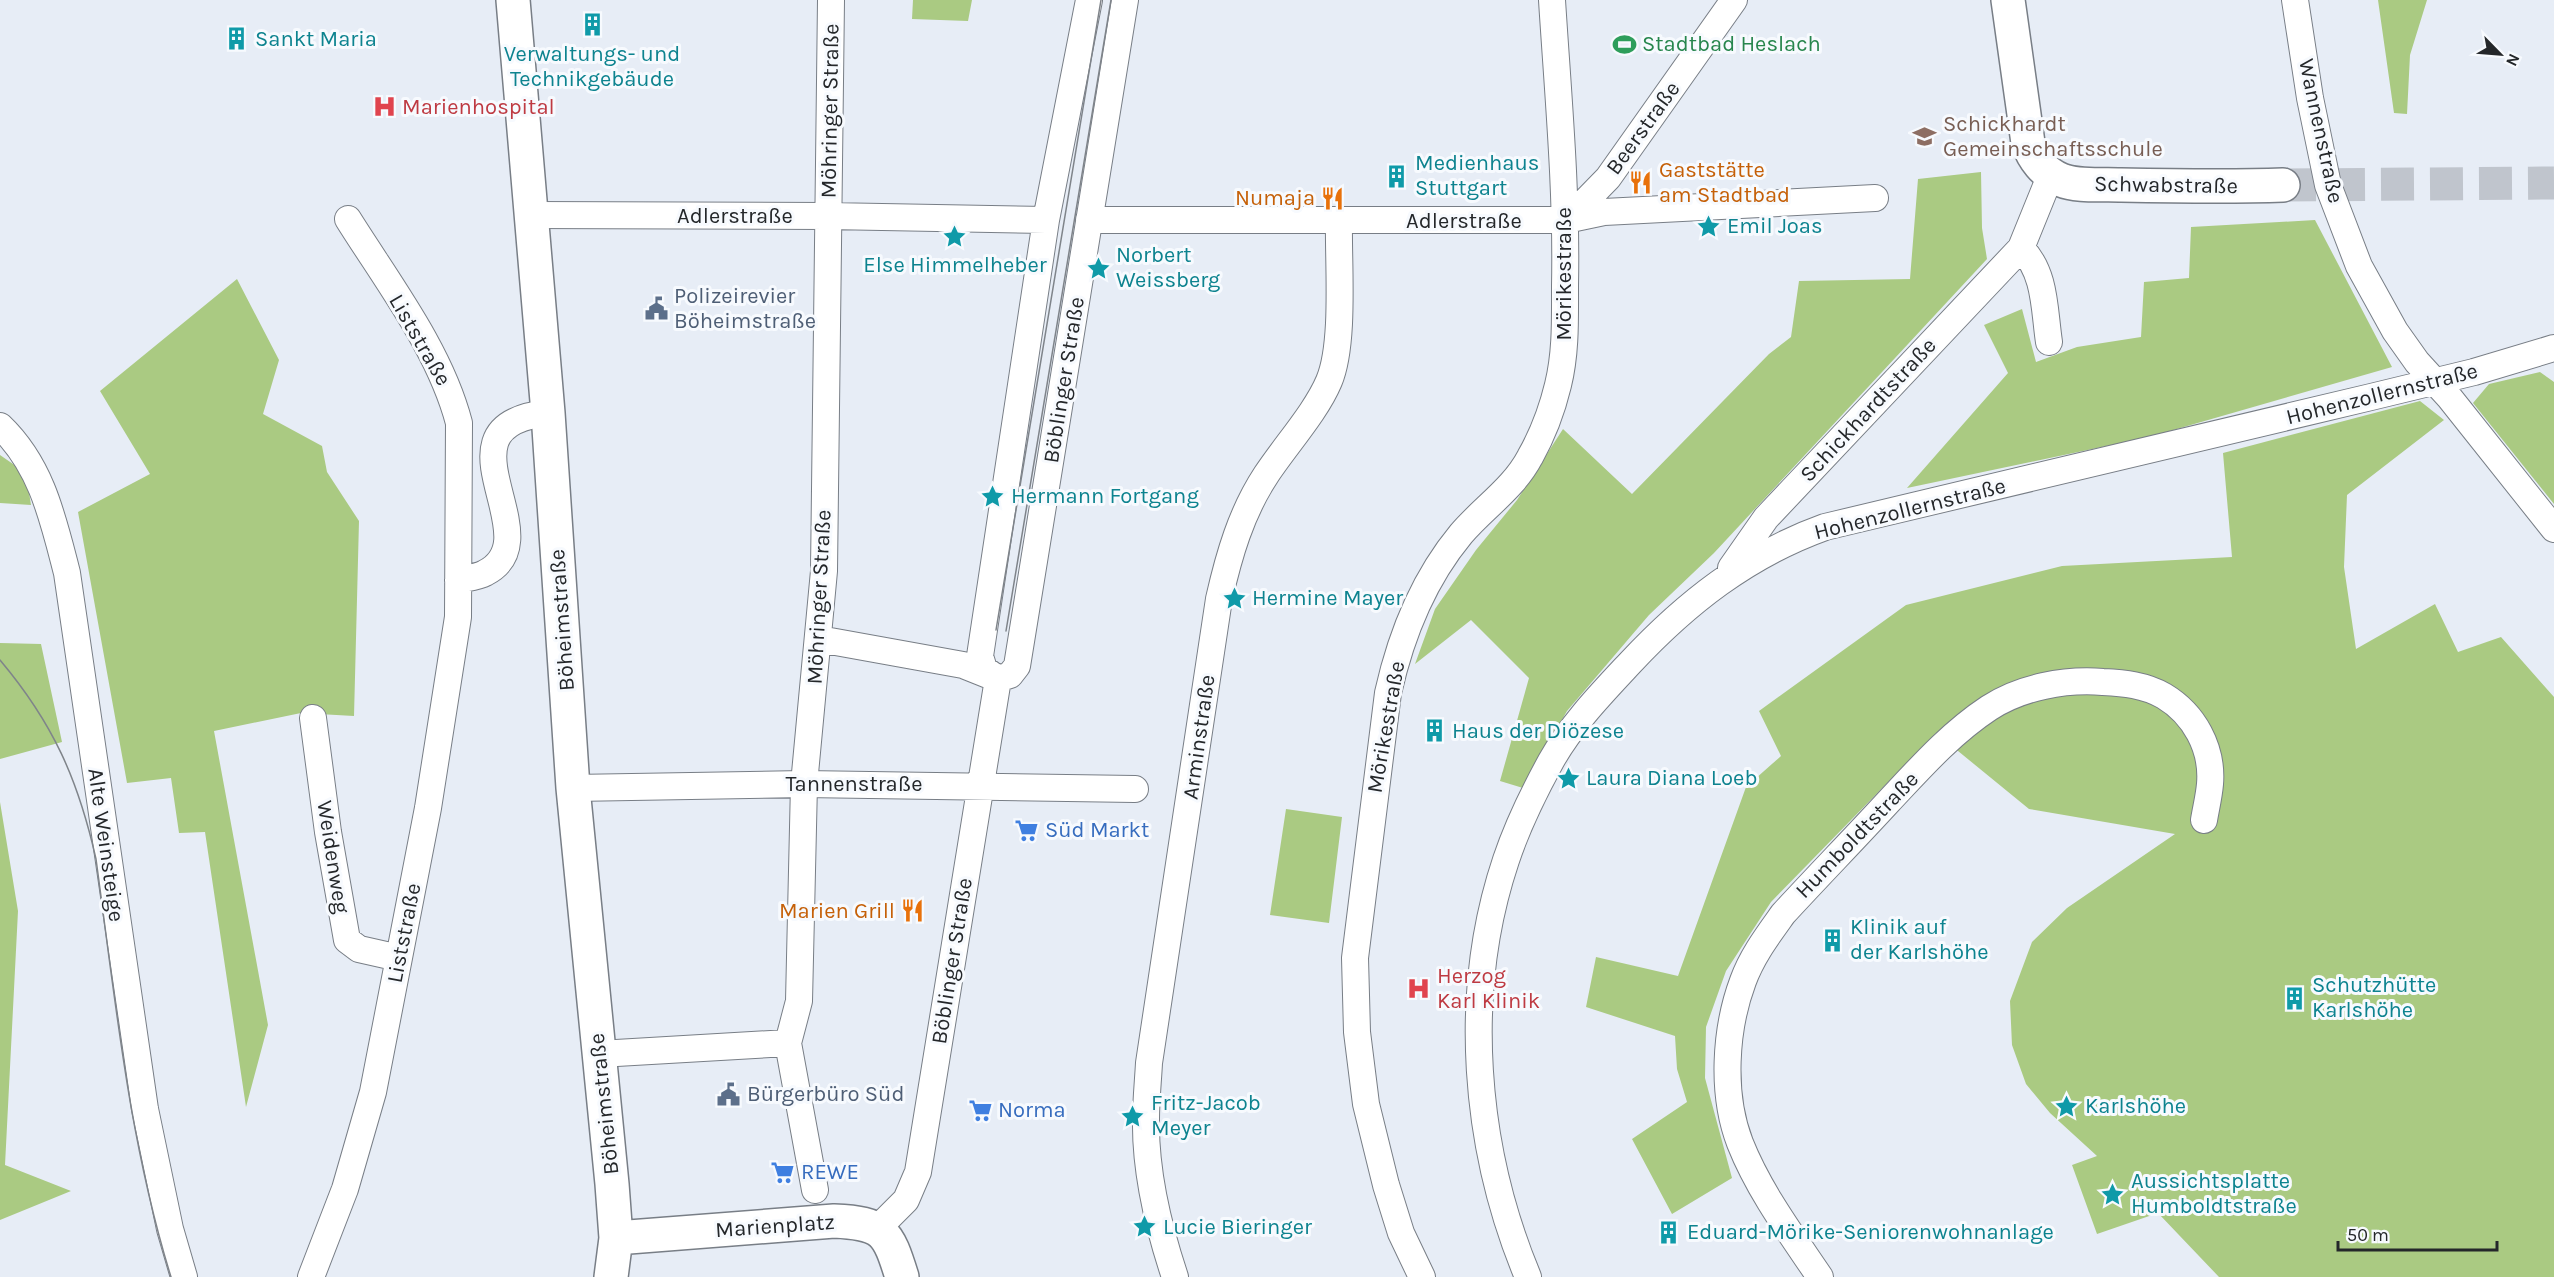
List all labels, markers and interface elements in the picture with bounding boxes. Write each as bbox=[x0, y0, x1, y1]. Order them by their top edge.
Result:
building icon: Verwaltungs- und Technikgebäude bbox=[579, 12, 605, 38]
street label: Möhringer Straße bbox=[815, 23, 845, 199]
north arrow bbox=[2470, 24, 2530, 84]
building icon: Sankt Maria bbox=[224, 26, 250, 52]
place label: Sankt Maria bbox=[255, 26, 377, 52]
sports icon: Stadtbad Heslach bbox=[1611, 31, 1637, 57]
place label: Stadtbad Heslach bbox=[1642, 31, 1821, 57]
place label: Verwaltungs- und Technikgebäude bbox=[504, 41, 680, 92]
text: N bbox=[2502, 51, 2524, 69]
street label: Wannenstraße bbox=[2293, 56, 2349, 206]
street label: Beerstraße bbox=[1600, 76, 1686, 180]
hospital icon: Marienhospital bbox=[371, 94, 397, 120]
place label: Marienhospital bbox=[402, 94, 555, 120]
place label: Schickhardt Gemeinschaftsschule bbox=[1943, 111, 2163, 162]
school or university icon: Schickhardt Gemeinschaftsschule bbox=[1912, 124, 1938, 150]
place label: Medienhaus Stuttgart bbox=[1415, 150, 1539, 201]
place label: Gaststätte am Stadtbad bbox=[1659, 157, 1790, 208]
building icon: Medienhaus Stuttgart bbox=[1384, 163, 1410, 189]
restaurant icon: Gaststätte am Stadtbad bbox=[1628, 170, 1654, 196]
street label: Schwabstraße bbox=[2094, 171, 2238, 199]
place label: Numaja bbox=[1235, 185, 1315, 211]
restaurant icon: Numaja bbox=[1320, 185, 1346, 211]
street label: Adlerstraße bbox=[677, 203, 793, 229]
street label: Mörikestraße bbox=[1551, 207, 1577, 341]
street label: Adlerstraße bbox=[1406, 208, 1522, 234]
place icon: Emil Joas bbox=[1696, 213, 1722, 239]
place label: Emil Joas bbox=[1727, 213, 1822, 239]
place icon: Else Himmelheber bbox=[942, 223, 968, 249]
place label: Norbert Weissberg bbox=[1116, 242, 1221, 293]
place label: Else Himmelheber bbox=[863, 252, 1047, 278]
place icon: Norbert Weissberg bbox=[1085, 255, 1111, 281]
place label: Polizeirevier Böheimstraße bbox=[674, 283, 816, 334]
street label: Liststraße bbox=[383, 290, 457, 390]
street label: Böblinger Straße bbox=[1038, 295, 1090, 465]
public building icon: Polizeirevier Böheimstraße bbox=[643, 296, 669, 322]
street label: Schickhardtstraße bbox=[1795, 333, 1941, 487]
street label: Hohenzollernstraße bbox=[2283, 358, 2481, 430]
street label: Hohenzollernstraße bbox=[1811, 473, 2009, 545]
place icon: Hermann Fortgang bbox=[980, 483, 1006, 509]
place label: Hermann Fortgang bbox=[1011, 483, 1199, 509]
street label: Möhringer Straße bbox=[801, 509, 837, 685]
street label: Böheimstraße bbox=[544, 548, 580, 692]
place icon: Hermine Mayer bbox=[1221, 585, 1247, 611]
place label: Hermine Mayer bbox=[1252, 585, 1403, 611]
street label: Mörikestraße bbox=[1362, 659, 1410, 795]
street label: Arminstraße bbox=[1177, 673, 1221, 801]
building icon: Haus der Diözese bbox=[1421, 718, 1447, 744]
place label: Haus der Diözese bbox=[1452, 718, 1624, 744]
place icon: Laura Diana Loeb bbox=[1555, 765, 1581, 791]
place label: Laura Diana Loeb bbox=[1586, 765, 1757, 791]
street label: Alte Weinsteige bbox=[82, 766, 130, 924]
street label: Humboldtstraße bbox=[1790, 766, 1924, 904]
street label: Tannenstraße bbox=[785, 771, 923, 797]
street label: Weidenweg bbox=[311, 799, 355, 916]
supermarket icon: Süd Markt bbox=[1014, 817, 1040, 843]
place label: Süd Markt bbox=[1045, 817, 1149, 843]
street label: Böblinger Straße bbox=[926, 876, 978, 1046]
street label: Liststraße bbox=[382, 881, 426, 985]
place label: Marien Grill bbox=[779, 898, 895, 924]
restaurant icon: Marien Grill bbox=[900, 898, 926, 924]
place label: Klinik auf der Karlshöhe bbox=[1850, 914, 1989, 965]
building icon: Klinik auf der Karlshöhe bbox=[1819, 927, 1845, 953]
place label: Herzog Karl Klinik bbox=[1437, 963, 1540, 1014]
place label: Schutzhütte Karlshöhe bbox=[2312, 972, 2436, 1023]
hospital icon: Herzog Karl Klinik bbox=[1406, 976, 1432, 1002]
building icon: Schutzhütte Karlshöhe bbox=[2281, 985, 2307, 1011]
street label: Böheimstraße bbox=[584, 1032, 624, 1176]
public building icon: Bürgerbüro Süd bbox=[716, 1081, 742, 1107]
place label: Bürgerbüro Süd bbox=[747, 1081, 904, 1107]
place label: Fritz-Jacob Meyer bbox=[1151, 1090, 1261, 1141]
place icon: Karlshöhe bbox=[2054, 1093, 2080, 1119]
place label: Karlshöhe bbox=[2085, 1093, 2186, 1119]
supermarket icon: Norma bbox=[967, 1097, 993, 1123]
place label: Norma bbox=[998, 1097, 1066, 1123]
place icon: Fritz-Jacob Meyer bbox=[1120, 1103, 1146, 1129]
supermarket icon: REWE bbox=[770, 1159, 796, 1185]
place label: REWE bbox=[801, 1159, 859, 1185]
place label: Aussichtsplatte Humboldtstraße bbox=[2131, 1168, 2297, 1219]
place icon: Aussichtsplatte Humboldtstraße bbox=[2100, 1181, 2126, 1207]
street label: Marienplatz bbox=[714, 1209, 836, 1243]
place icon: Lucie Bieringer bbox=[1132, 1214, 1158, 1240]
place label: Lucie Bieringer bbox=[1163, 1214, 1312, 1240]
scale bar bbox=[2338, 1214, 2497, 1252]
building icon: Eduard-Mörike-Seniorenwohnanlage bbox=[1656, 1219, 1682, 1245]
place label: Eduard-Mörike-Seniorenwohnanlage bbox=[1687, 1219, 2054, 1245]
text: 50 m bbox=[2347, 1224, 2389, 1246]

